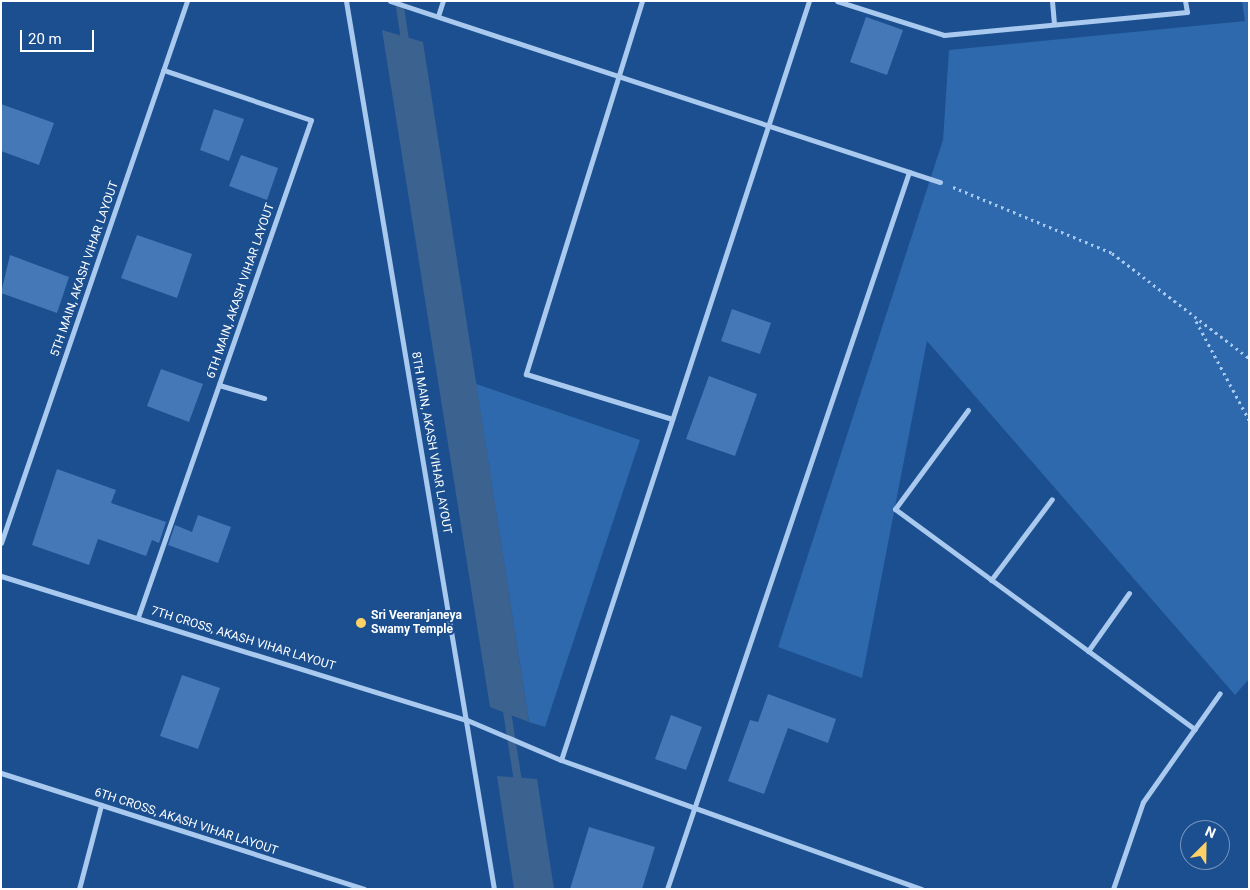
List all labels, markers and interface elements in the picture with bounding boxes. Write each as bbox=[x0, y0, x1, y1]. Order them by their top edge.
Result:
scale bar bbox=[22, 20, 96, 52]
text: 20 m bbox=[28, 30, 62, 48]
street label: 5TH MAIN, AKASH VIHAR LAYOUT bbox=[48, 179, 122, 359]
street label: 6TH MAIN, AKASH VIHAR LAYOUT bbox=[204, 201, 278, 381]
street label: 8TH MAIN, AKASH VIHAR LAYOUT bbox=[408, 351, 454, 535]
street label: 7TH CROSS, AKASH VIHAR LAYOUT bbox=[149, 604, 337, 674]
place label: Sri Veeranjaneya Swamy Temple bbox=[371, 609, 462, 637]
marker: Sri Veeranjaneya Swamy Temple bbox=[355, 617, 367, 629]
street label: 6TH CROSS, AKASH VIHAR LAYOUT bbox=[92, 785, 280, 859]
north arrow bbox=[1180, 820, 1230, 870]
text: N bbox=[1203, 823, 1218, 841]

